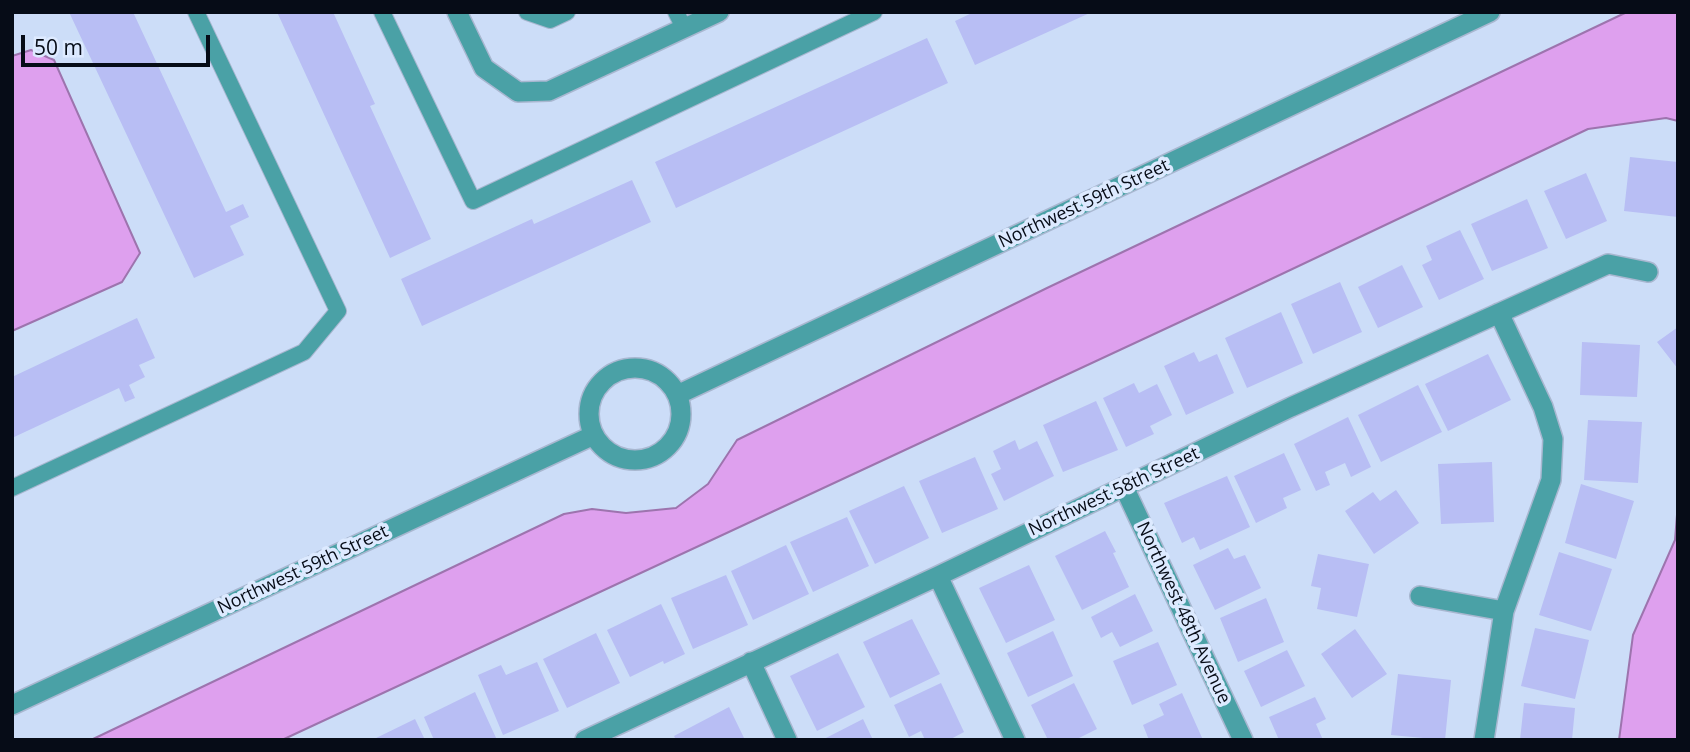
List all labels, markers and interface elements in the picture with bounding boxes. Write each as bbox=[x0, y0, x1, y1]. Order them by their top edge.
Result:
scale bar bbox=[24, 21, 214, 65]
text: 50 m bbox=[34, 33, 83, 61]
street label: Northwest 59th Street bbox=[995, 155, 1173, 253]
street label: Northwest 58th Street bbox=[1025, 443, 1203, 541]
street label: Northwest 48th Avenue bbox=[1131, 519, 1235, 707]
street label: Northwest 59th Street bbox=[214, 521, 392, 619]

